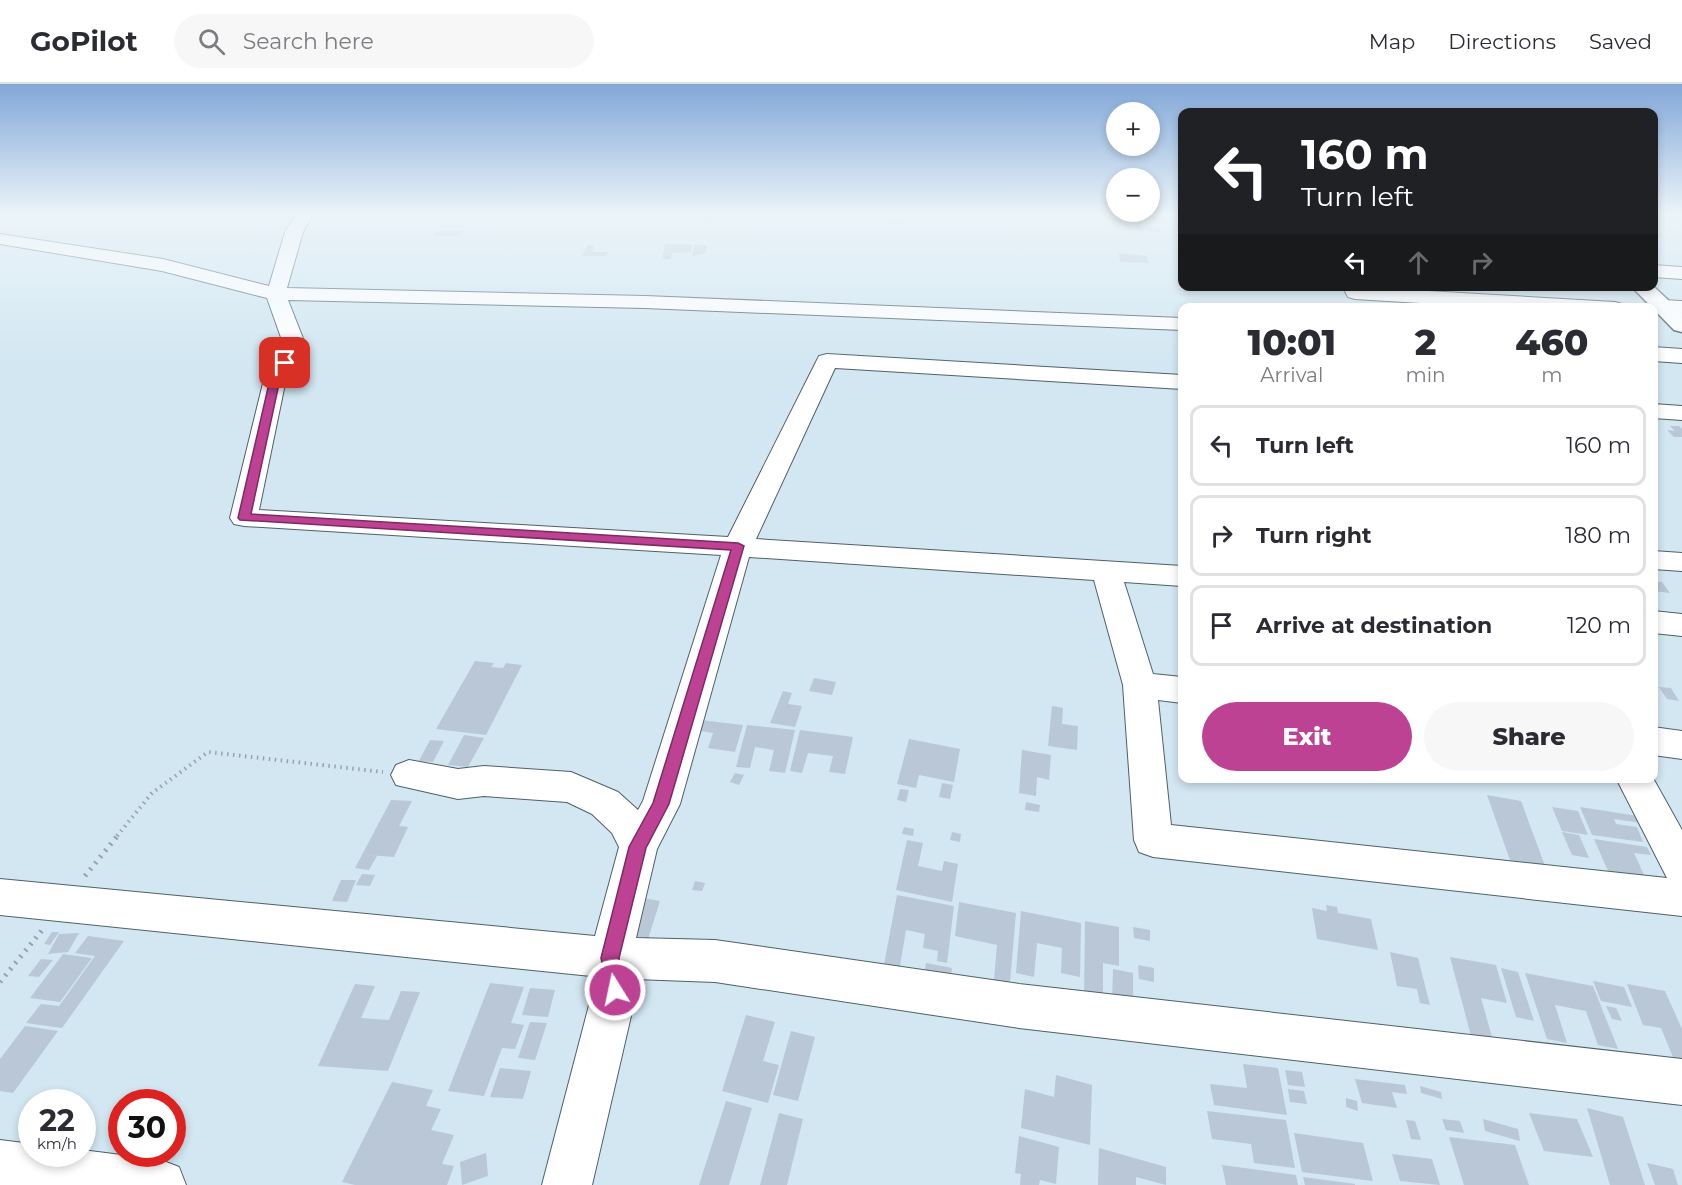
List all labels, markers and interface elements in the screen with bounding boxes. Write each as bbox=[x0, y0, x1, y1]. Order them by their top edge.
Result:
search box bbox=[174, 14, 594, 68]
text: GoPilot bbox=[30, 24, 138, 58]
icon: search bbox=[195, 25, 228, 58]
text: Search here bbox=[243, 28, 374, 55]
text: Map bbox=[1369, 29, 1415, 54]
text: Directions bbox=[1448, 29, 1556, 54]
text: Saved bbox=[1589, 29, 1652, 54]
map controls bbox=[1106, 102, 1160, 222]
button: + bbox=[1106, 102, 1160, 156]
text: 160 m bbox=[1301, 128, 1429, 180]
icon: left bbox=[1202, 132, 1280, 210]
button: − bbox=[1106, 168, 1160, 222]
text: Turn left bbox=[1301, 180, 1414, 213]
icon: left bbox=[1339, 246, 1372, 279]
icon: ahead bbox=[1402, 246, 1435, 279]
icon: right bbox=[1465, 246, 1498, 279]
text: 10:01 bbox=[1248, 320, 1336, 364]
text: 2 bbox=[1415, 320, 1436, 364]
text: 460 bbox=[1515, 320, 1588, 364]
pin bbox=[259, 337, 310, 388]
icon: arrive bbox=[268, 346, 301, 379]
text: Arrival bbox=[1260, 363, 1323, 387]
text: min bbox=[1406, 363, 1446, 387]
text: m bbox=[1541, 363, 1562, 387]
icon: left bbox=[1205, 429, 1238, 462]
text: Turn left bbox=[1256, 432, 1354, 459]
text: 160 m bbox=[1566, 432, 1631, 459]
icon: right bbox=[1205, 519, 1238, 552]
text: Turn right bbox=[1256, 522, 1371, 549]
text: 180 m bbox=[1565, 522, 1631, 549]
icon: arrive bbox=[1205, 609, 1238, 642]
text: Arrive at destination bbox=[1256, 612, 1492, 639]
text: 120 m bbox=[1567, 612, 1631, 639]
button: Exit bbox=[1202, 702, 1412, 771]
button: Share bbox=[1424, 702, 1634, 771]
position arrow bbox=[583, 958, 647, 1022]
speed limit sign: 30 bbox=[108, 1089, 186, 1167]
text: 22 bbox=[39, 1102, 75, 1139]
text: km/h bbox=[37, 1134, 77, 1153]

